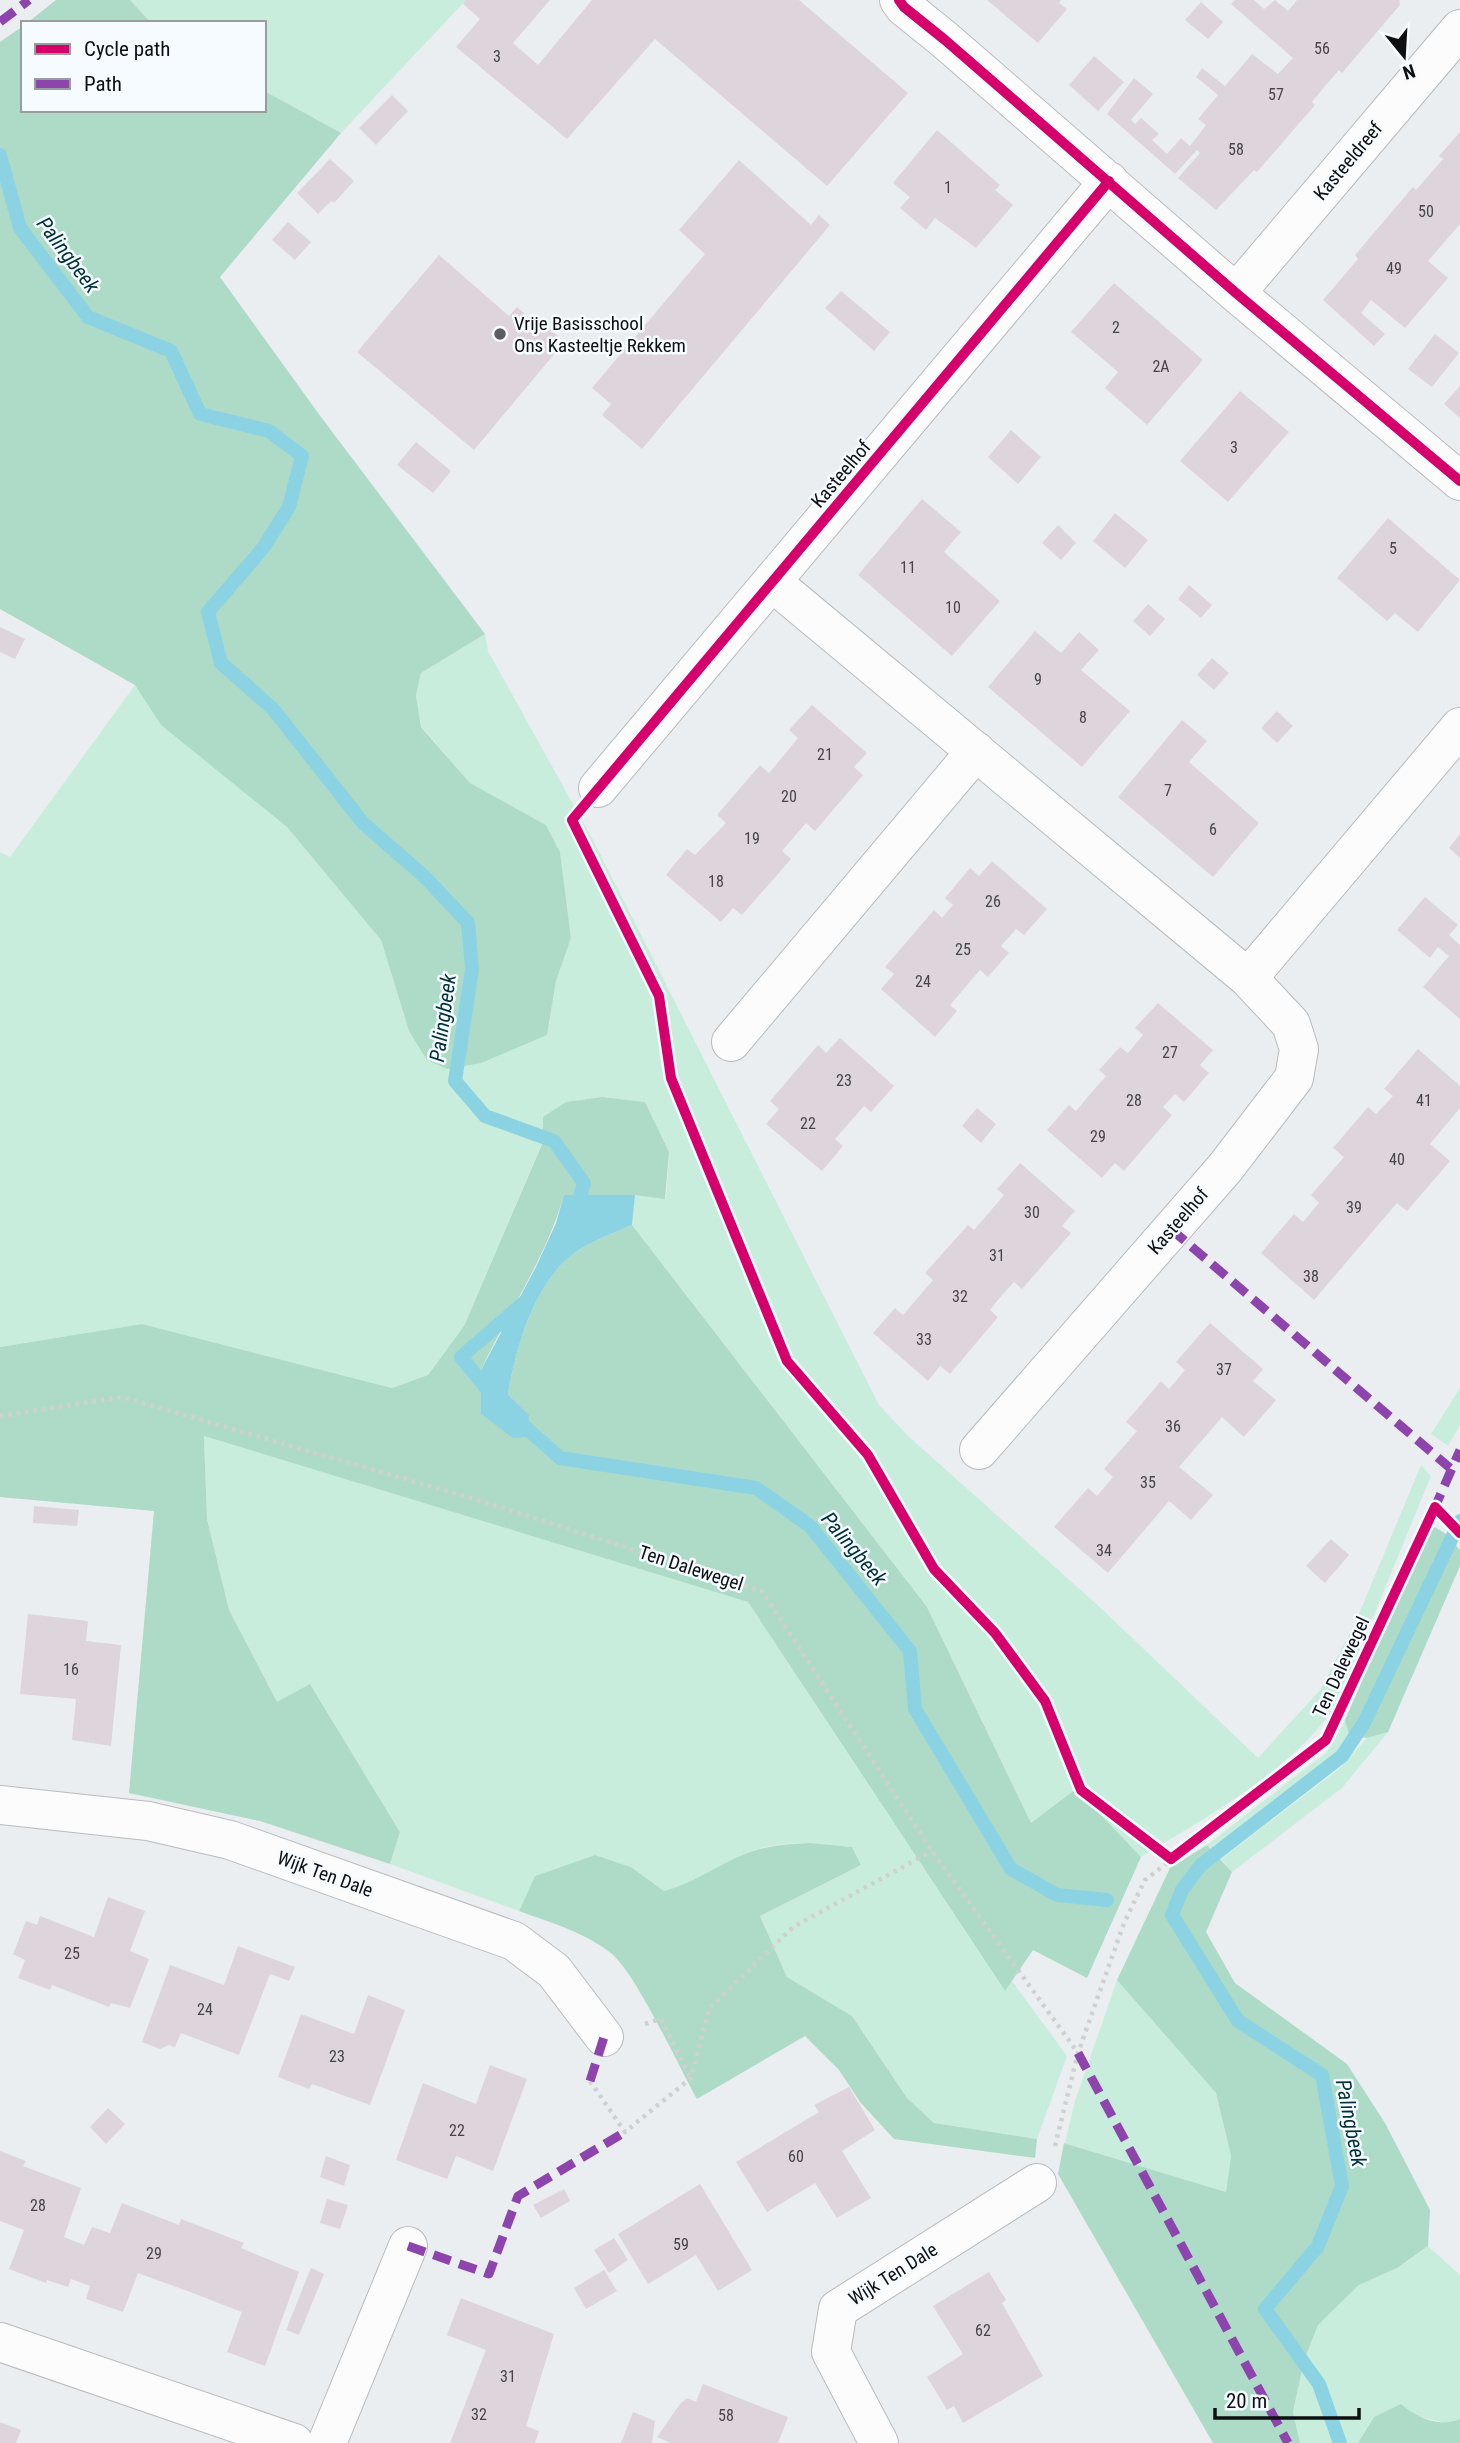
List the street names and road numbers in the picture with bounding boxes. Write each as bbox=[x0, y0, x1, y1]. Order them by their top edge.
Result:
street label: Kasteeldreef bbox=[1309, 117, 1387, 205]
street label: Kasteelhof bbox=[806, 436, 876, 512]
street label: Kasteelhof bbox=[1143, 1183, 1213, 1259]
street label: Ten Dalewegel bbox=[636, 1540, 746, 1596]
street label: Ten Dalewegel bbox=[1308, 1613, 1374, 1721]
street label: Wijk Ten Dale bbox=[274, 1846, 376, 1902]
street label: Wijk Ten Dale bbox=[844, 2238, 942, 2310]

